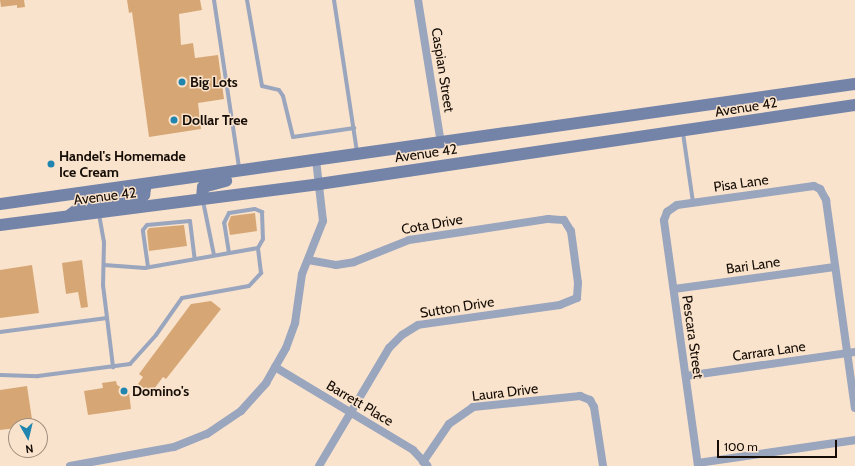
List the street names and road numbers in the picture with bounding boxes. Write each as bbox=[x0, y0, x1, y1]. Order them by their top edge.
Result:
street label: Caspian Street bbox=[428, 26, 458, 114]
street label: Avenue 42 bbox=[714, 94, 778, 120]
street label: Avenue 42 bbox=[394, 140, 458, 166]
street label: Pisa Lane bbox=[712, 171, 770, 195]
street label: Avenue 42 bbox=[73, 184, 137, 208]
street label: Cota Drive bbox=[400, 210, 464, 238]
street label: Bari Lane bbox=[725, 253, 781, 277]
street label: Sutton Drive bbox=[419, 293, 495, 321]
street label: Pescara Street bbox=[679, 294, 707, 380]
street label: Carrara Lane bbox=[731, 338, 807, 364]
street label: Barrett Place bbox=[324, 377, 396, 429]
street label: Laura Drive bbox=[471, 380, 539, 404]

